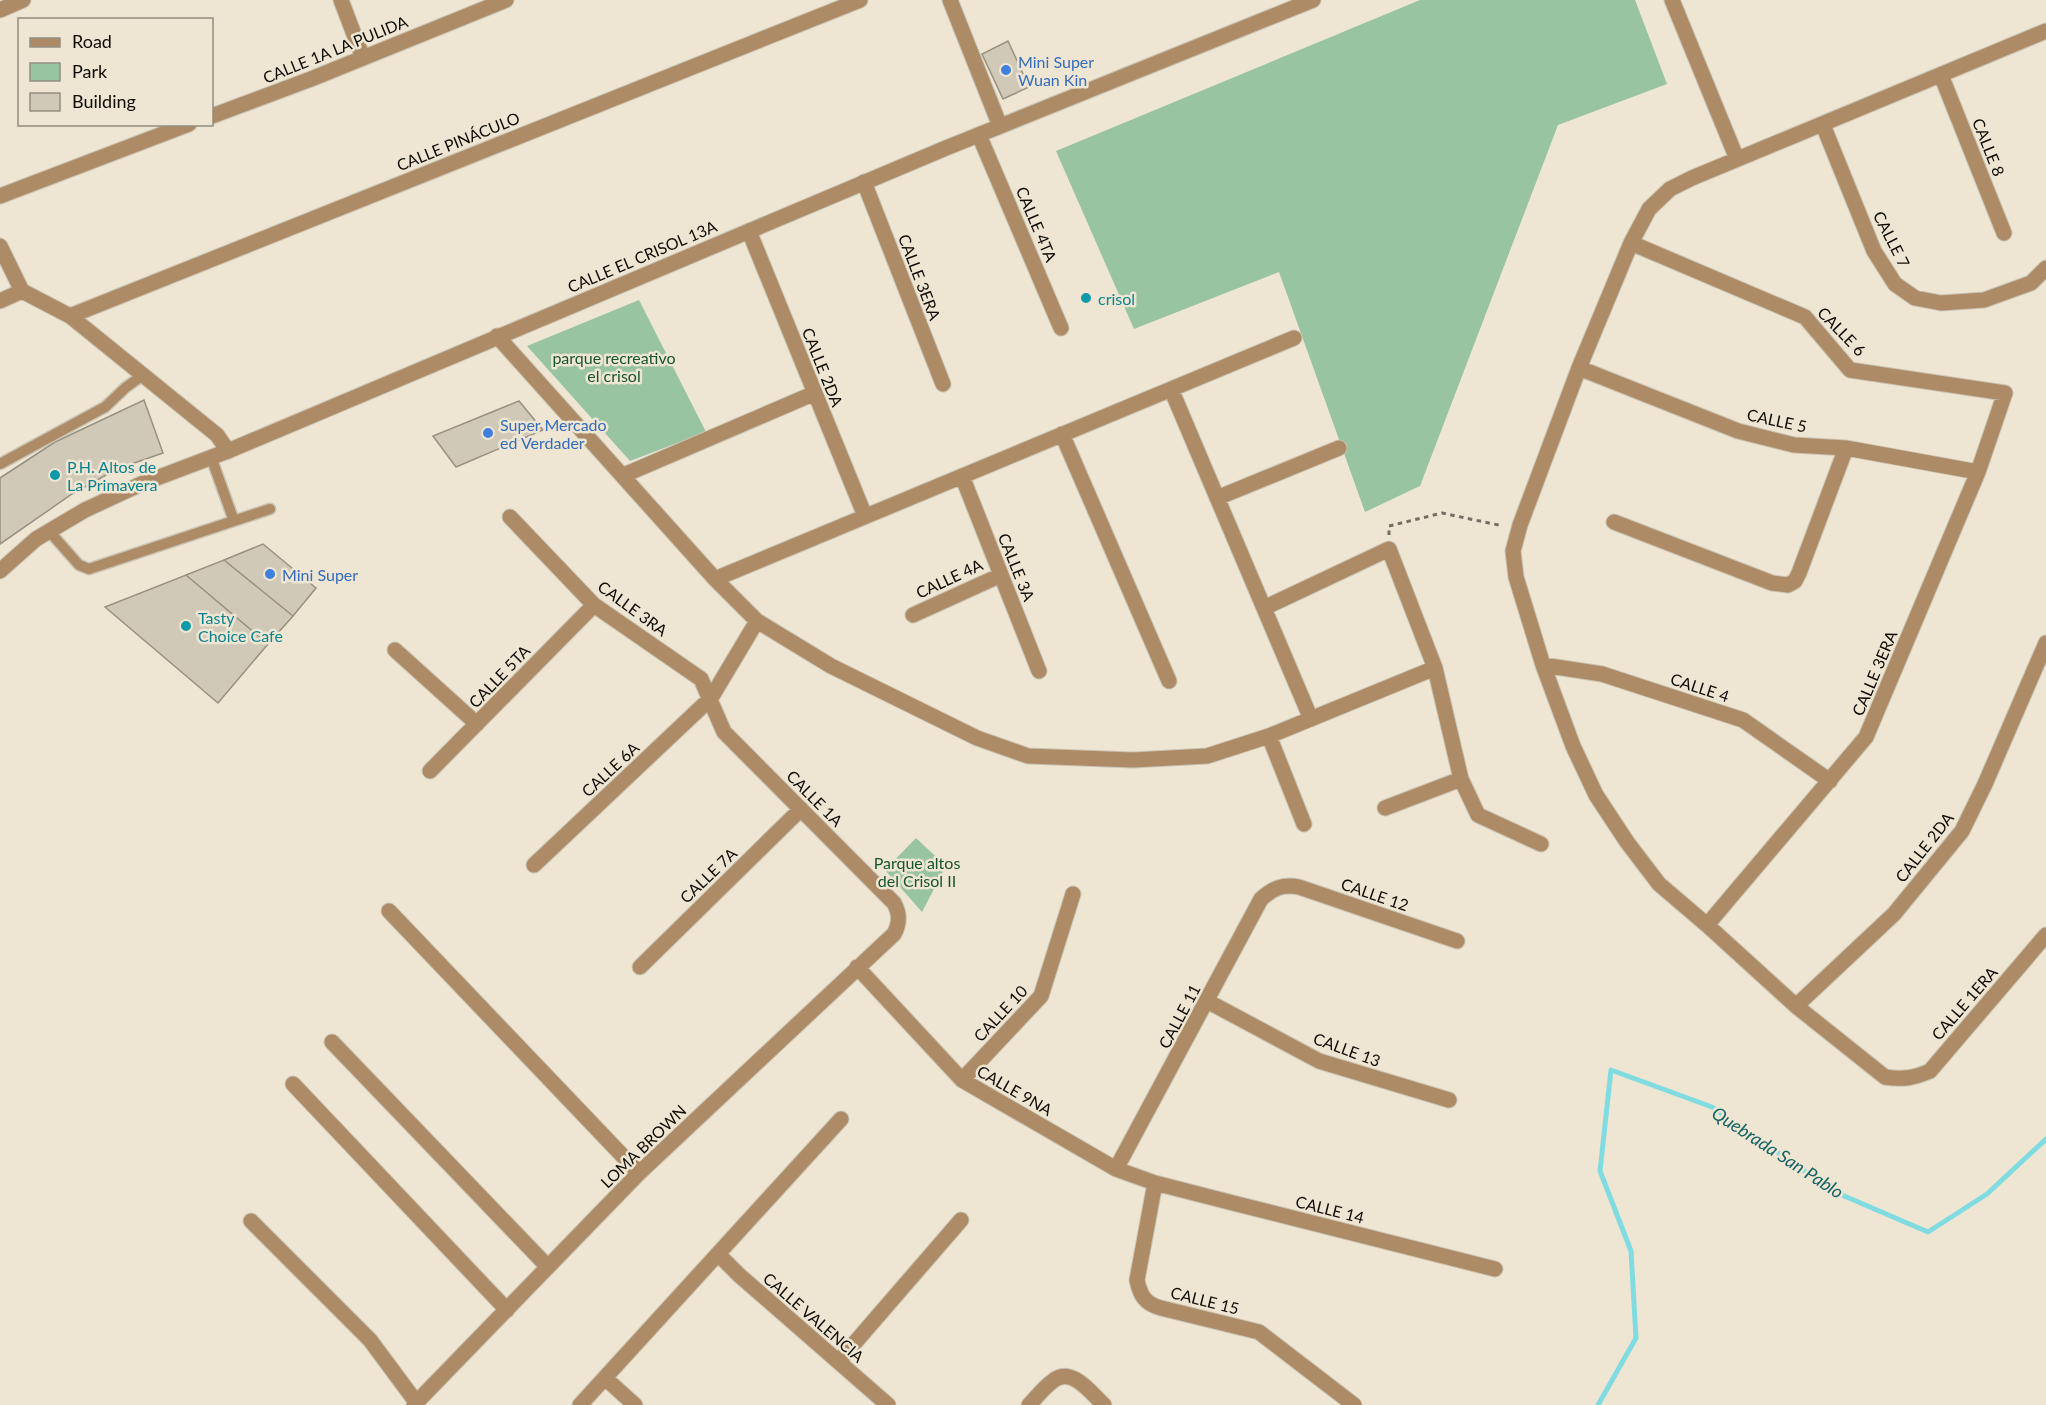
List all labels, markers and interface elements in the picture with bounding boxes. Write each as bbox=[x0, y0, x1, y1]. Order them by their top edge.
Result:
street label: CALLE 1A LA PULIDA bbox=[260, 11, 410, 87]
legend bbox=[18, 18, 213, 126]
text: Road bbox=[72, 30, 112, 52]
place label: Mini Super Wuan Kin bbox=[1018, 52, 1094, 89]
text: Park bbox=[72, 60, 108, 82]
marker: Mini Super Wuan Kin bbox=[999, 63, 1013, 77]
text: Building bbox=[72, 90, 136, 112]
street label: CALLE PINÁCULO bbox=[394, 108, 522, 174]
street label: CALLE 8 bbox=[1969, 115, 2009, 179]
street label: CALLE 4TA bbox=[1013, 184, 1061, 265]
street label: CALLE 7 bbox=[1870, 208, 1914, 270]
street label: CALLE EL CRISOL 13A bbox=[565, 216, 720, 296]
street label: CALLE 3ERA bbox=[895, 231, 945, 323]
place label: crisol bbox=[1098, 289, 1135, 308]
marker: crisol bbox=[1079, 291, 1093, 305]
street label: CALLE 6 bbox=[1814, 303, 1870, 359]
street label: CALLE 2DA bbox=[799, 325, 847, 409]
park label: parque recreativo el crisol bbox=[552, 348, 676, 385]
street label: CALLE 5 bbox=[1745, 404, 1809, 436]
place label: Super Mercado ed Verdader bbox=[500, 415, 607, 452]
marker: Super Mercado ed Verdader bbox=[481, 426, 495, 440]
place label: P.H. Altos de La Primavera bbox=[67, 457, 157, 494]
marker: P.H. Altos de La Primavera bbox=[48, 468, 62, 482]
street label: CALLE 3A bbox=[995, 530, 1039, 604]
street label: CALLE 4A bbox=[913, 554, 986, 602]
place label: Mini Super bbox=[282, 565, 358, 584]
marker: Mini Super bbox=[263, 567, 277, 581]
street label: CALLE 3RA bbox=[594, 576, 672, 640]
place label: Tasty Choice Cafe bbox=[198, 608, 283, 645]
marker: Tasty Choice Cafe bbox=[179, 619, 193, 633]
street label: CALLE 3ERA bbox=[1848, 627, 1901, 718]
street label: CALLE 5TA bbox=[464, 641, 534, 711]
street label: CALLE 4 bbox=[1668, 669, 1732, 705]
street label: CALLE 6A bbox=[577, 738, 643, 800]
street label: CALLE 1A bbox=[783, 766, 847, 830]
street label: CALLE 2DA bbox=[1891, 808, 1957, 886]
street label: CALLE 7A bbox=[676, 843, 740, 907]
park label: Parque altos del Crisol II bbox=[874, 853, 960, 890]
street label: CALLE 12 bbox=[1339, 874, 1411, 914]
street label: CALLE 1ERA bbox=[1927, 962, 2001, 1043]
street label: CALLE 10 bbox=[969, 981, 1031, 1045]
street label: CALLE 11 bbox=[1154, 981, 1204, 1051]
street label: CALLE 13 bbox=[1311, 1028, 1383, 1070]
street label: CALLE 9NA bbox=[974, 1061, 1056, 1119]
street label: LOMA BROWN bbox=[596, 1100, 690, 1192]
water label: Quebrada San Pablo bbox=[1708, 1101, 1848, 1203]
street label: CALLE 14 bbox=[1294, 1191, 1366, 1227]
street label: CALLE VALENCIA bbox=[760, 1268, 868, 1366]
street label: CALLE 15 bbox=[1169, 1282, 1241, 1318]

